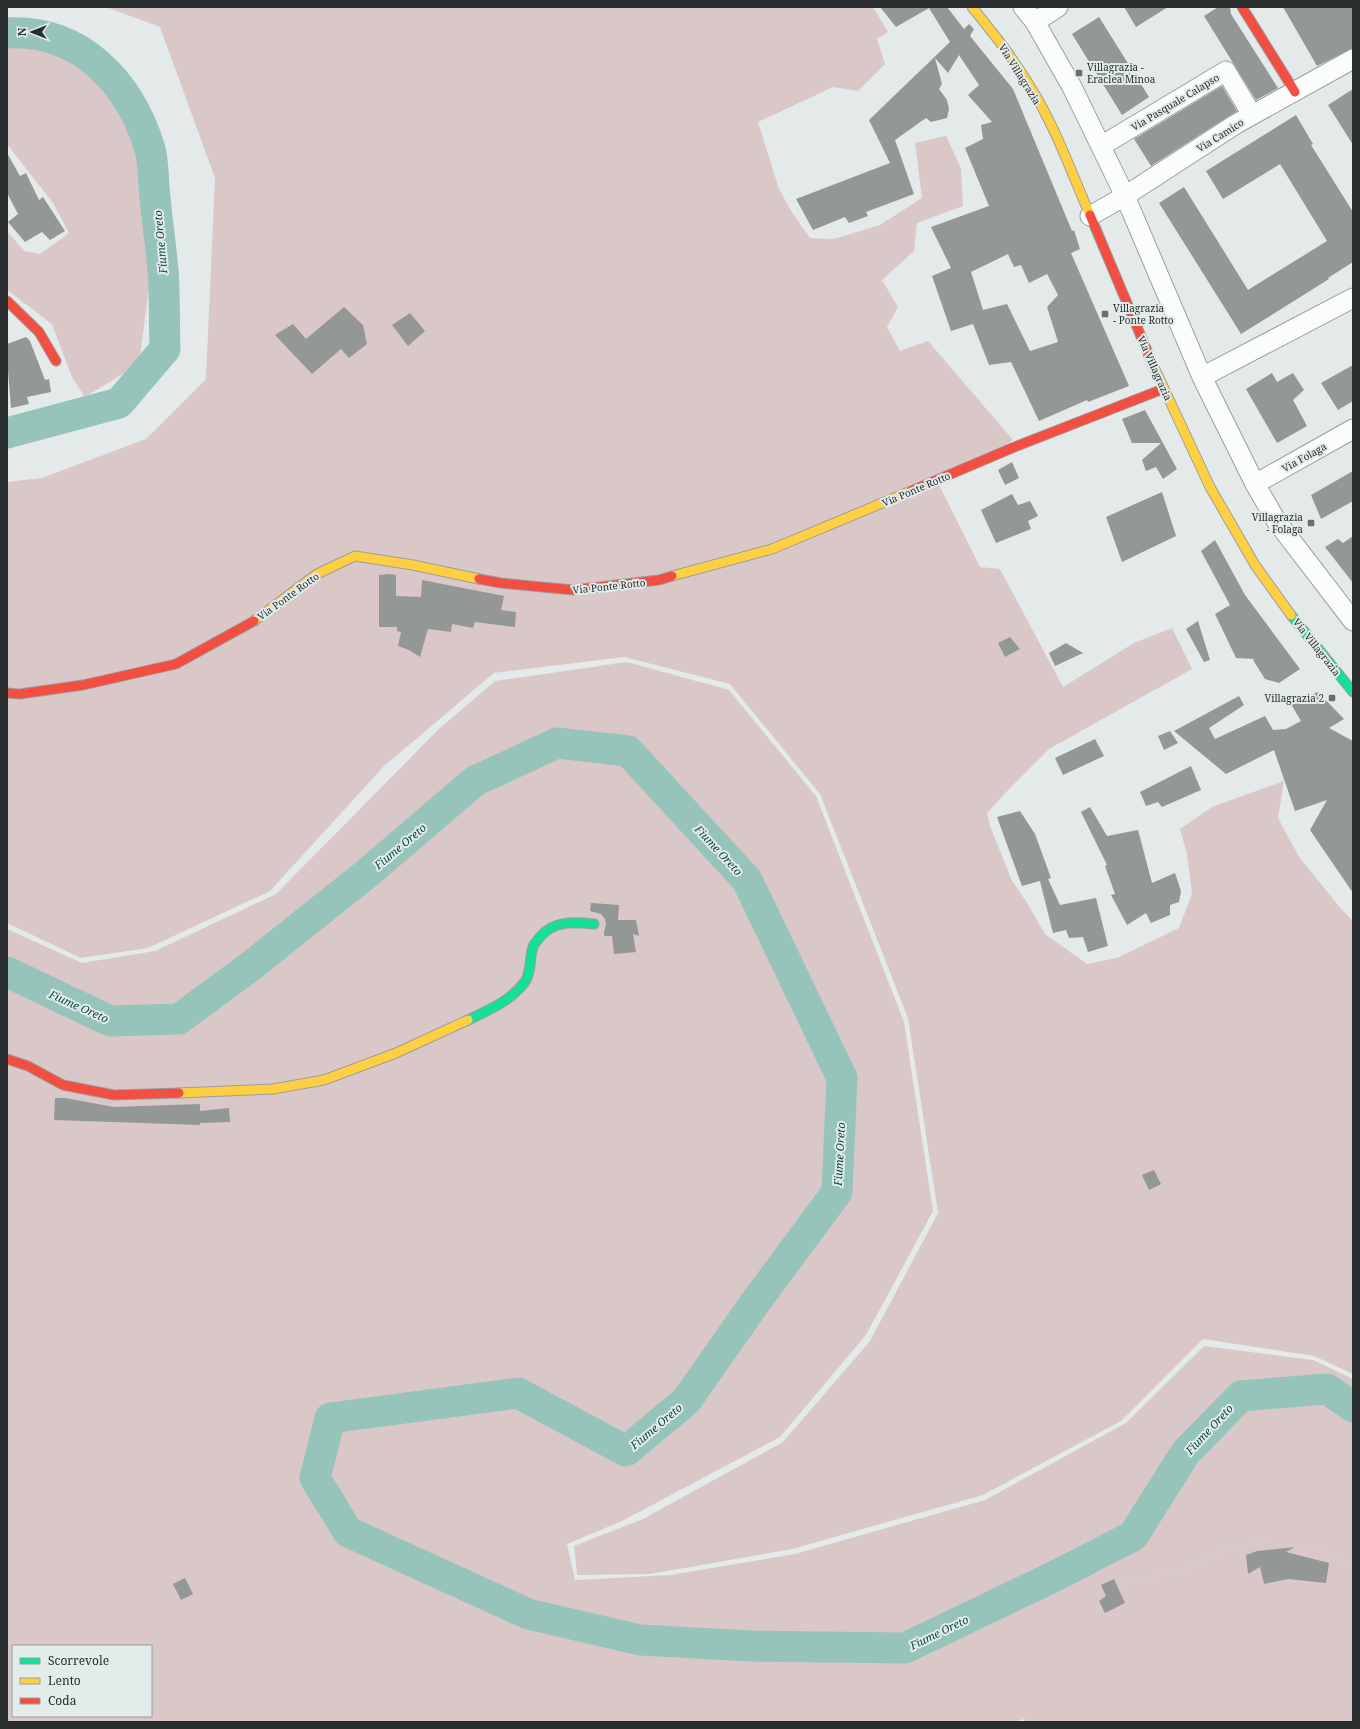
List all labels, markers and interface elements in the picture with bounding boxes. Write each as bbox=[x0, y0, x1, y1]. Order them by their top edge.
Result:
north arrow bbox=[12, 12, 52, 52]
text: N bbox=[14, 27, 29, 36]
street label: Via Villagrazia bbox=[996, 41, 1045, 107]
place label: Villagrazia - Eraclea Minoa bbox=[1087, 60, 1156, 86]
marker: Villagrazia - Eraclea Minoa bbox=[1074, 68, 1084, 78]
street label: Via Pasquale Calapso bbox=[1128, 70, 1222, 134]
street label: Via Camico bbox=[1194, 115, 1246, 155]
water label: Fiume Oreto bbox=[150, 210, 170, 275]
place label: Villagrazia - Ponte Rotto bbox=[1113, 301, 1174, 327]
marker: Villagrazia - Ponte Rotto bbox=[1100, 309, 1110, 319]
street label: Via Villagrazia bbox=[1134, 333, 1176, 403]
street label: Via Folaga bbox=[1279, 439, 1329, 475]
street label: Via Ponte Rotto bbox=[880, 468, 953, 510]
place label: Villagrazia - Folaga bbox=[1252, 510, 1303, 536]
marker: Villagrazia - Folaga bbox=[1306, 518, 1316, 528]
street label: Via Ponte Rotto bbox=[254, 569, 322, 623]
street label: Via Ponte Rotto bbox=[572, 575, 646, 597]
street label: Via Villagrazia bbox=[1290, 615, 1344, 679]
place label: Villagrazia 2 bbox=[1265, 691, 1324, 705]
marker: Villagrazia 2 bbox=[1327, 693, 1337, 703]
water label: Fiume Oreto bbox=[370, 820, 429, 873]
water label: Fiume Oreto bbox=[691, 821, 746, 878]
water label: Fiume Oreto bbox=[46, 986, 111, 1026]
water label: Fiume Oreto bbox=[830, 1122, 848, 1187]
water label: Fiume Oreto bbox=[626, 1400, 685, 1453]
water label: Fiume Oreto bbox=[1181, 1401, 1236, 1458]
water label: Fiume Oreto bbox=[906, 1611, 971, 1653]
legend bbox=[12, 1645, 152, 1717]
text: Scorrevole bbox=[48, 1652, 109, 1669]
text: Lento bbox=[48, 1672, 81, 1689]
text: Coda bbox=[48, 1692, 77, 1709]

